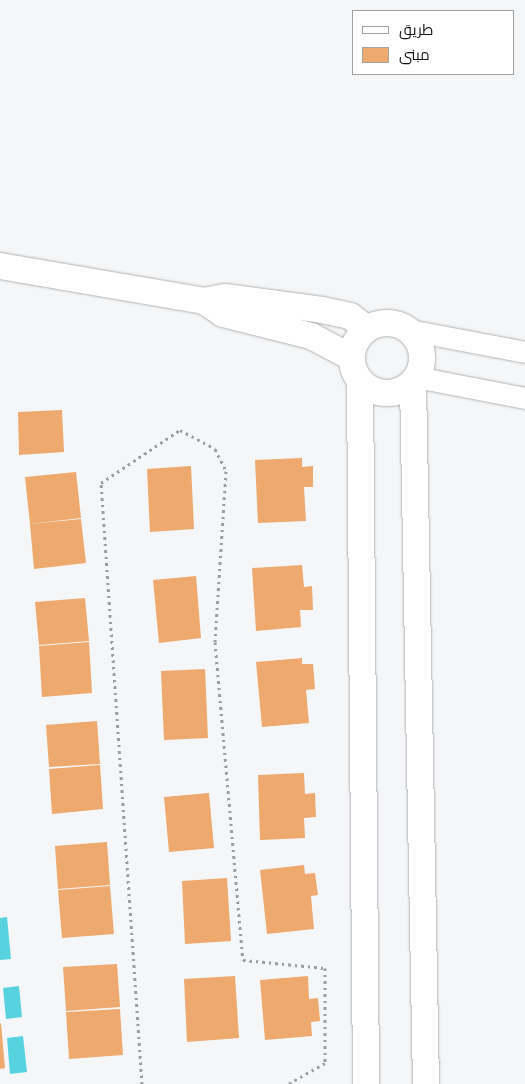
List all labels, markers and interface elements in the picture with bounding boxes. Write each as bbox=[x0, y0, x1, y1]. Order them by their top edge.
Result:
legend bbox=[352, 10, 515, 75]
text: طريق bbox=[399, 21, 433, 39]
text: مبنى bbox=[399, 46, 430, 64]

